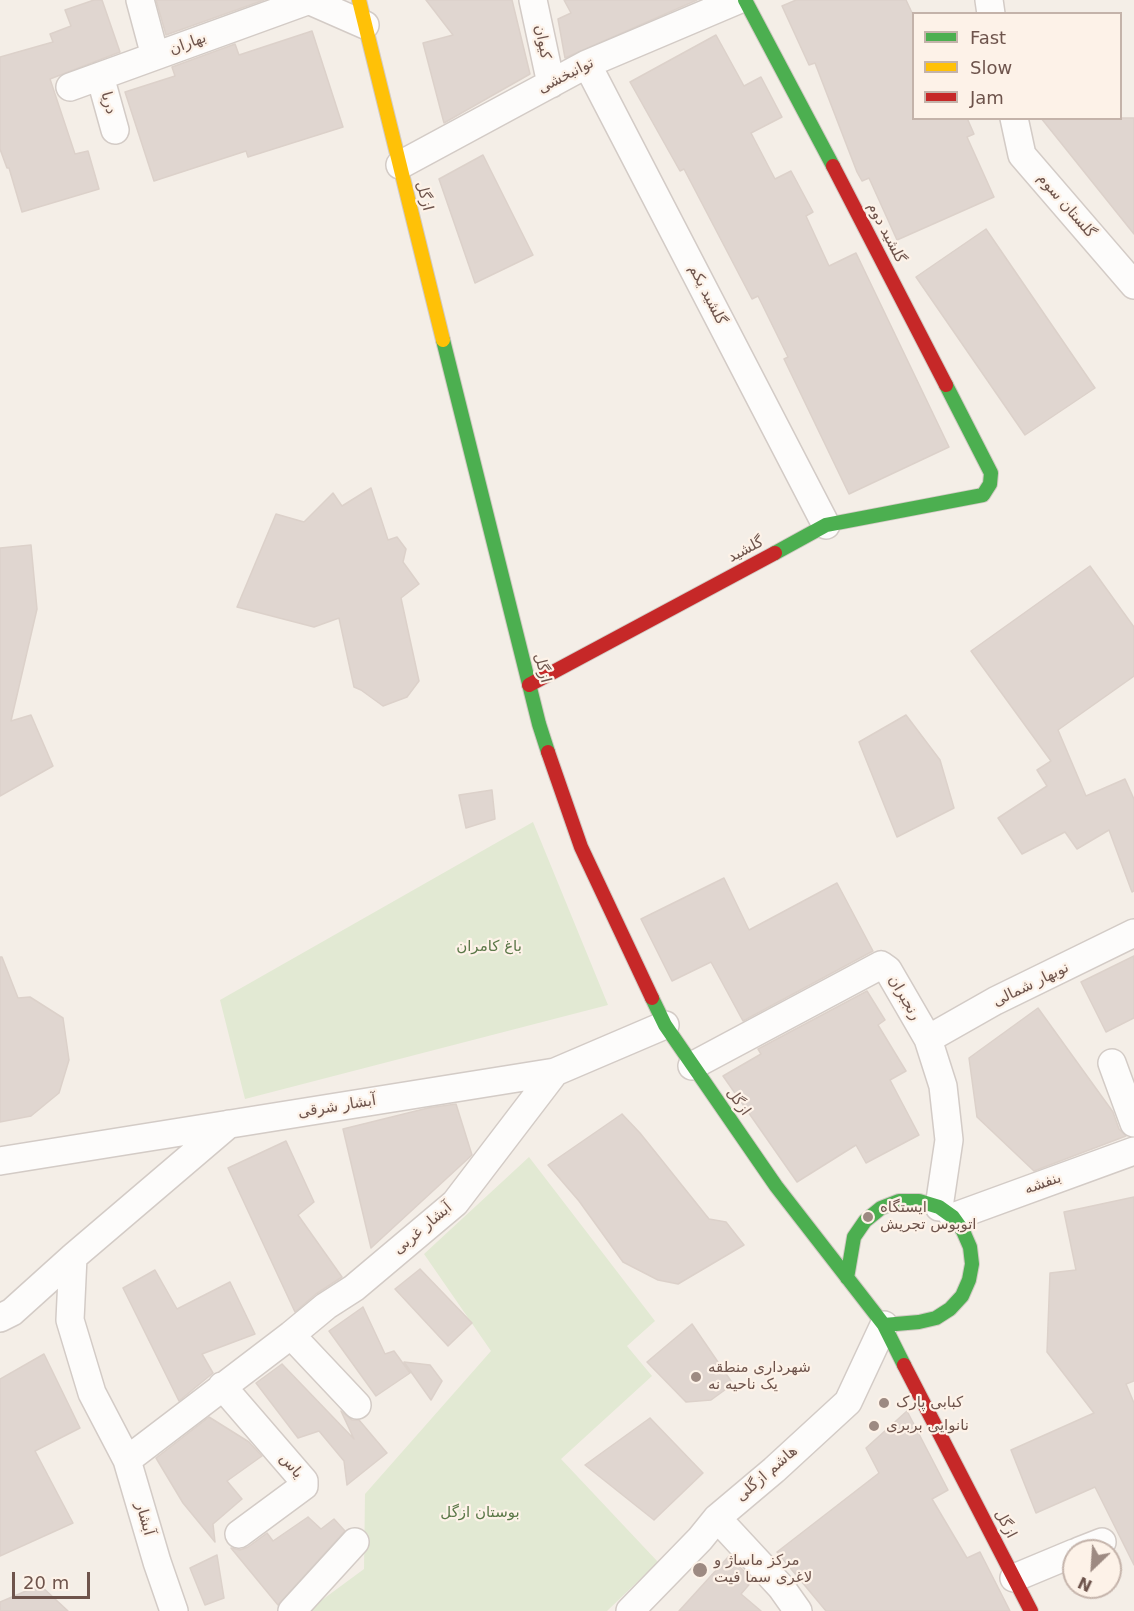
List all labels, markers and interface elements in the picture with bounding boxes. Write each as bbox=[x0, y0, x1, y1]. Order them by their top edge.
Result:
legend bbox=[912, 12, 1122, 120]
street label: کیوان bbox=[530, 23, 554, 61]
text: Fast bbox=[970, 27, 1006, 48]
street label: بهاران bbox=[167, 29, 209, 59]
street label: توانبخشی bbox=[535, 54, 597, 98]
text: Slow bbox=[970, 57, 1012, 78]
text: Jam bbox=[970, 87, 1004, 108]
street label: دریا bbox=[96, 90, 120, 116]
street label: گلستان سوم bbox=[1033, 170, 1099, 242]
street label: ازگل bbox=[412, 179, 436, 213]
street label: گلشيد دوم bbox=[863, 200, 909, 266]
street label: گلشيد يكم bbox=[684, 262, 730, 328]
street label: گلشید bbox=[725, 533, 767, 567]
street label: ازگل bbox=[530, 651, 554, 685]
park label: باغ کامران bbox=[456, 938, 522, 956]
street label: نوبهار شمالی bbox=[990, 959, 1072, 1011]
street label: رنجبران bbox=[884, 972, 924, 1024]
street label: ازگل bbox=[722, 1085, 754, 1119]
street label: آبشار شرقی bbox=[297, 1092, 377, 1122]
street label: بنفشه bbox=[1022, 1169, 1064, 1199]
street label: آبشار غربی bbox=[390, 1199, 456, 1259]
place label: ایستگاه اتوبوس تجریش bbox=[880, 1199, 977, 1234]
marker: ایستگاه اتوبوس تجریش bbox=[861, 1210, 875, 1224]
place label: شهرداری منطقه یک ناحیه نه bbox=[708, 1359, 811, 1394]
marker: شهرداری منطقه یک ناحیه نه bbox=[689, 1370, 703, 1384]
place label: کبابی پارک bbox=[896, 1394, 963, 1412]
marker: کبابی پارک bbox=[877, 1396, 891, 1410]
place label: نانوایی بربری bbox=[886, 1417, 969, 1435]
marker: نانوایی بربری bbox=[867, 1419, 881, 1433]
street label: هاشم ازگلی bbox=[732, 1442, 802, 1506]
street label: یاس bbox=[275, 1450, 307, 1482]
street label: آبشار bbox=[131, 1500, 157, 1538]
park label: بوستان ازگل bbox=[440, 1504, 520, 1522]
street label: ازگل bbox=[990, 1507, 1020, 1541]
north arrow bbox=[1062, 1539, 1122, 1599]
place label: مرکز ماساژ و لاغری سما فیت bbox=[714, 1552, 812, 1587]
scale bar bbox=[15, 1560, 93, 1598]
marker: مرکز ماساژ و لاغری سما فیت bbox=[691, 1561, 709, 1579]
text: 20 m bbox=[23, 1572, 69, 1593]
text: N bbox=[1075, 1573, 1095, 1595]

